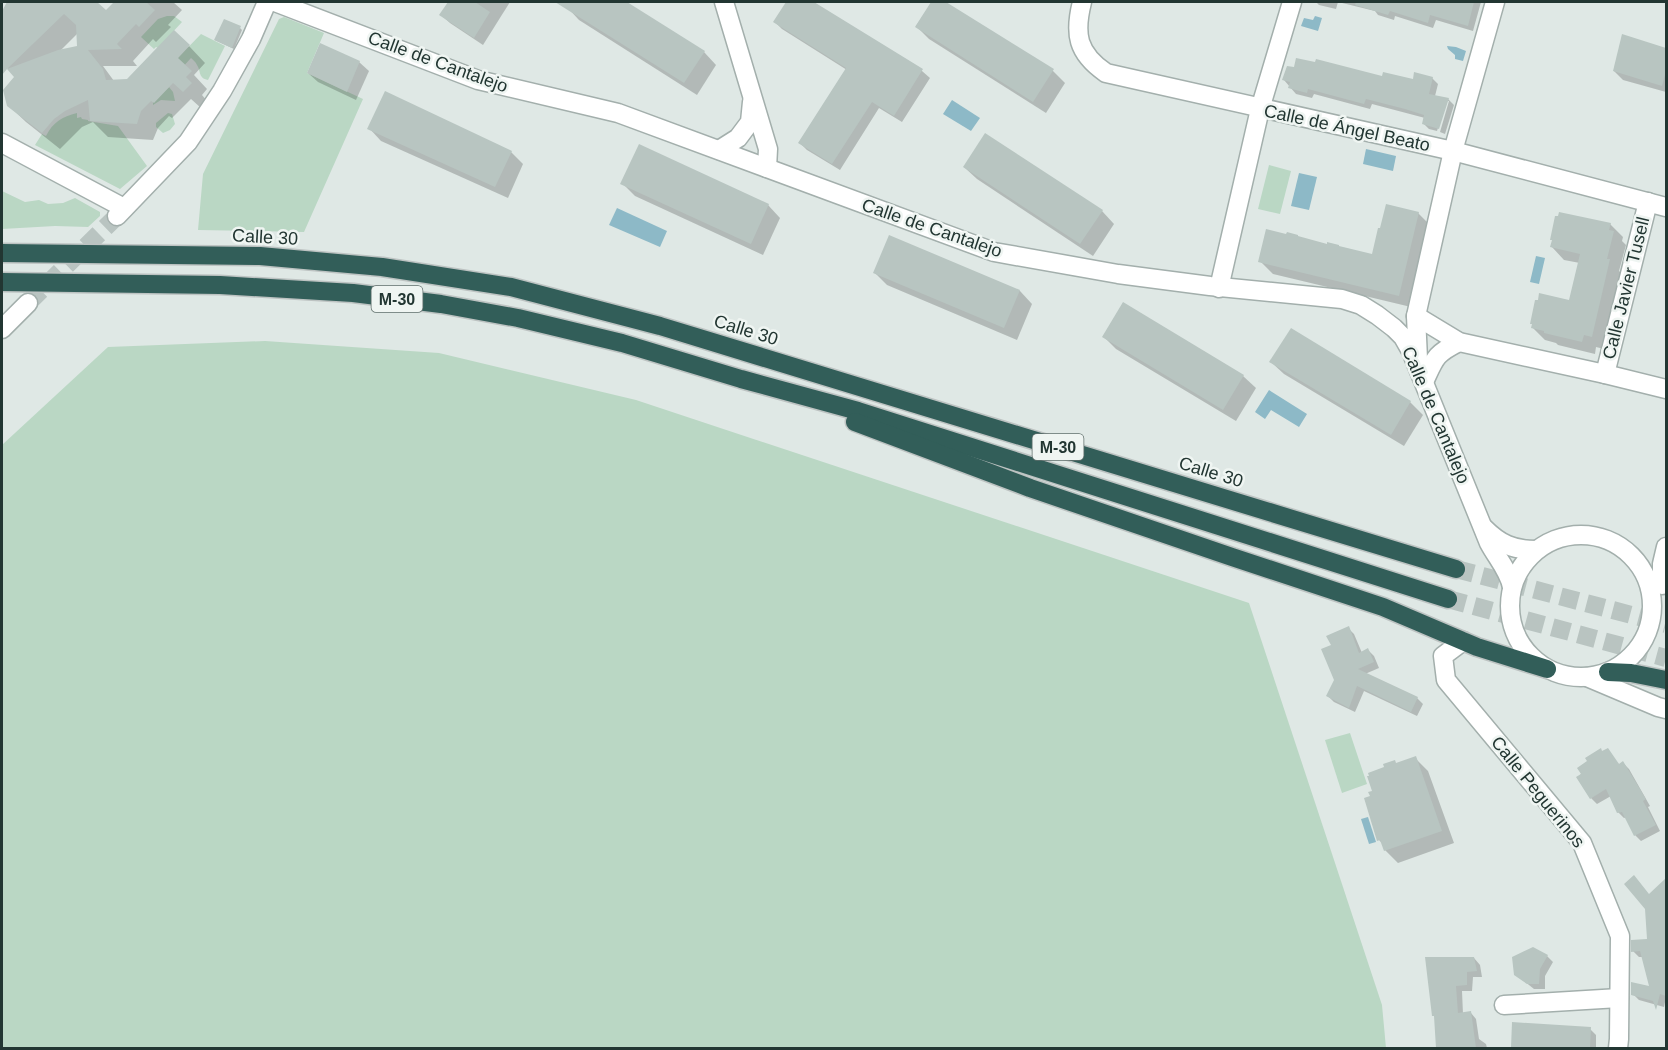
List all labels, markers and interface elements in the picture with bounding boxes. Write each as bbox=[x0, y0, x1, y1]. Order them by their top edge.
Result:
street label: Calle de Cantalejo bbox=[365, 27, 511, 97]
street label: Calle de Ángel Beato bbox=[1262, 101, 1432, 155]
street label: Calle de Cantalejo bbox=[859, 195, 1005, 261]
street label: Calle Javier Tusell bbox=[1599, 215, 1653, 361]
street label: Calle 30 bbox=[231, 225, 299, 249]
road number: M-30 bbox=[372, 286, 422, 312]
street label: Calle 30 bbox=[711, 311, 781, 349]
street label: Calle de Cantalejo bbox=[1398, 343, 1474, 487]
road number: M-30 bbox=[1032, 434, 1084, 460]
street label: Calle 30 bbox=[1176, 453, 1246, 491]
street label: Calle Peguerinos bbox=[1487, 732, 1589, 852]

